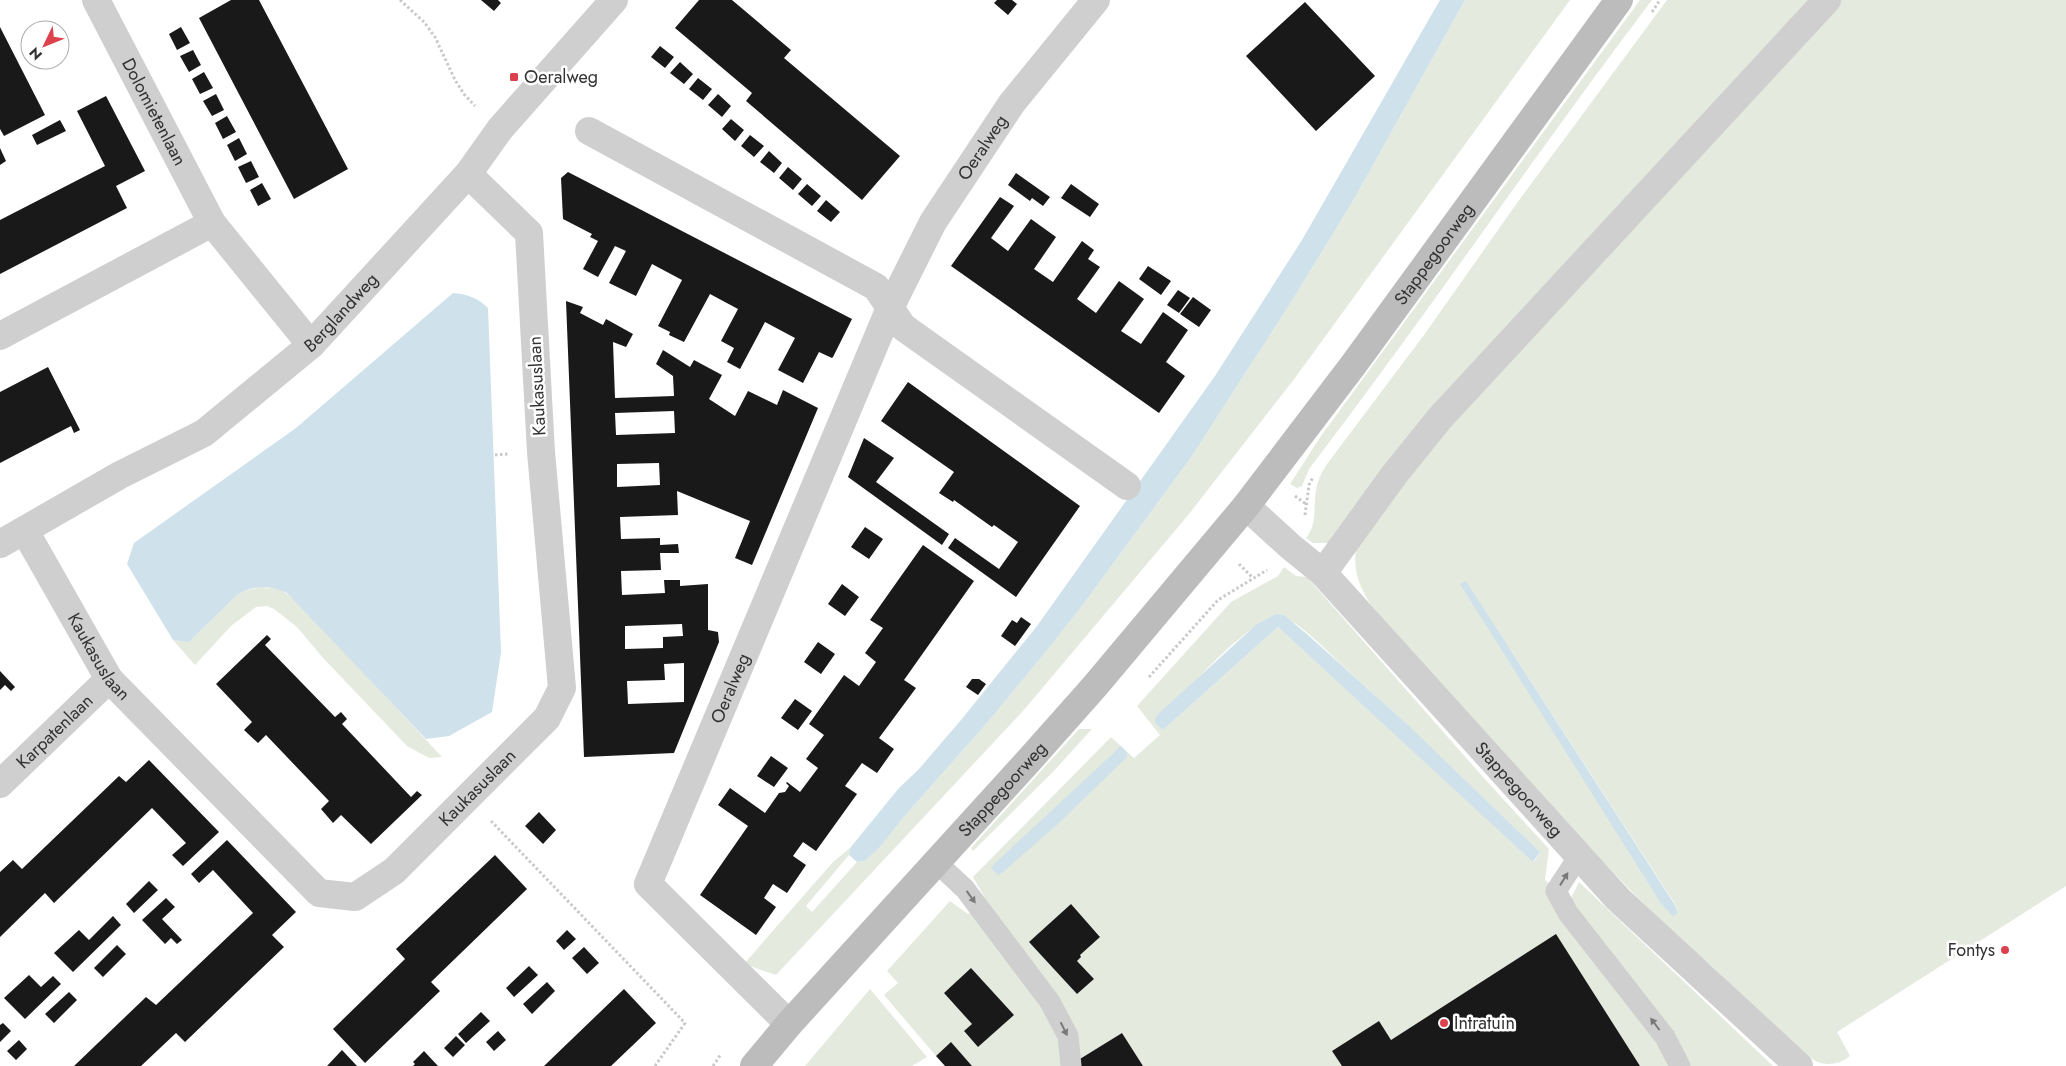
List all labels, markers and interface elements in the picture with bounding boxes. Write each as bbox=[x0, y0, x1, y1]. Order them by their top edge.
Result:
north arrow bbox=[20, 20, 70, 70]
text: N bbox=[24, 43, 47, 65]
street label: Dolomietenlaan bbox=[115, 53, 193, 170]
place label: Oeralweg bbox=[524, 64, 598, 90]
marker: Oeralweg bbox=[508, 71, 520, 83]
street label: Oeralweg bbox=[951, 110, 1014, 186]
street label: Stappegoorweg bbox=[1388, 198, 1480, 311]
street label: Berglandweg bbox=[298, 267, 384, 359]
street label: Kaukasuslaan bbox=[521, 336, 553, 436]
street label: Kaukasuslaan bbox=[61, 608, 136, 706]
street label: Oeralweg bbox=[704, 649, 757, 727]
street label: Karpatenlaan bbox=[10, 688, 99, 775]
street label: Stappegoorweg bbox=[952, 736, 1053, 843]
street label: Stappegoorweg bbox=[1469, 736, 1569, 843]
street label: Kaukasuslaan bbox=[433, 743, 522, 832]
one-way arrow bbox=[1559, 873, 1568, 886]
one-way arrow bbox=[965, 890, 976, 903]
place label: Fontys bbox=[1948, 937, 1995, 963]
marker: Fontys bbox=[1999, 944, 2011, 956]
place label: Intratuin bbox=[1454, 1010, 1515, 1036]
marker: Intratuin bbox=[1438, 1017, 1450, 1029]
one-way arrow bbox=[1650, 1017, 1660, 1031]
one-way arrow bbox=[1060, 1022, 1068, 1036]

